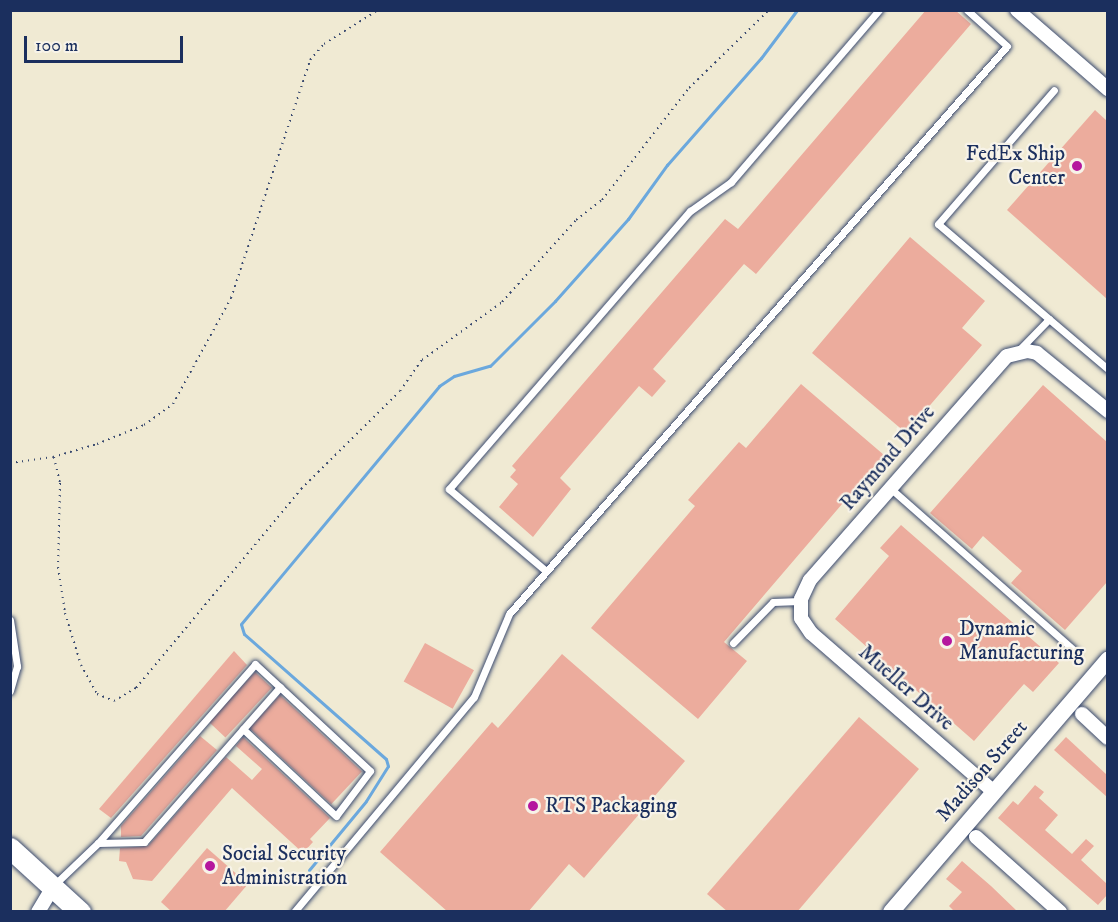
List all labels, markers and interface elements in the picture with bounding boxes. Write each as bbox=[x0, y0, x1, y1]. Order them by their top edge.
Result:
scale bar bbox=[27, 24, 186, 62]
text: 100 m bbox=[35, 35, 78, 57]
place label: FedEx Ship Center bbox=[966, 141, 1065, 191]
marker: FedEx Ship Center bbox=[1070, 159, 1084, 173]
street label: Raymond Drive bbox=[835, 400, 941, 516]
place label: Dynamic Manufacturing bbox=[959, 616, 1084, 666]
marker: Dynamic Manufacturing bbox=[940, 634, 954, 648]
street label: Mueller Drive bbox=[853, 640, 959, 736]
street label: Madison Street bbox=[931, 715, 1033, 827]
place label: RTS Packaging bbox=[545, 793, 677, 819]
marker: RTS Packaging bbox=[526, 799, 540, 813]
place label: Social Security Administration bbox=[222, 841, 347, 891]
marker: Social Security Administration bbox=[203, 859, 217, 873]

